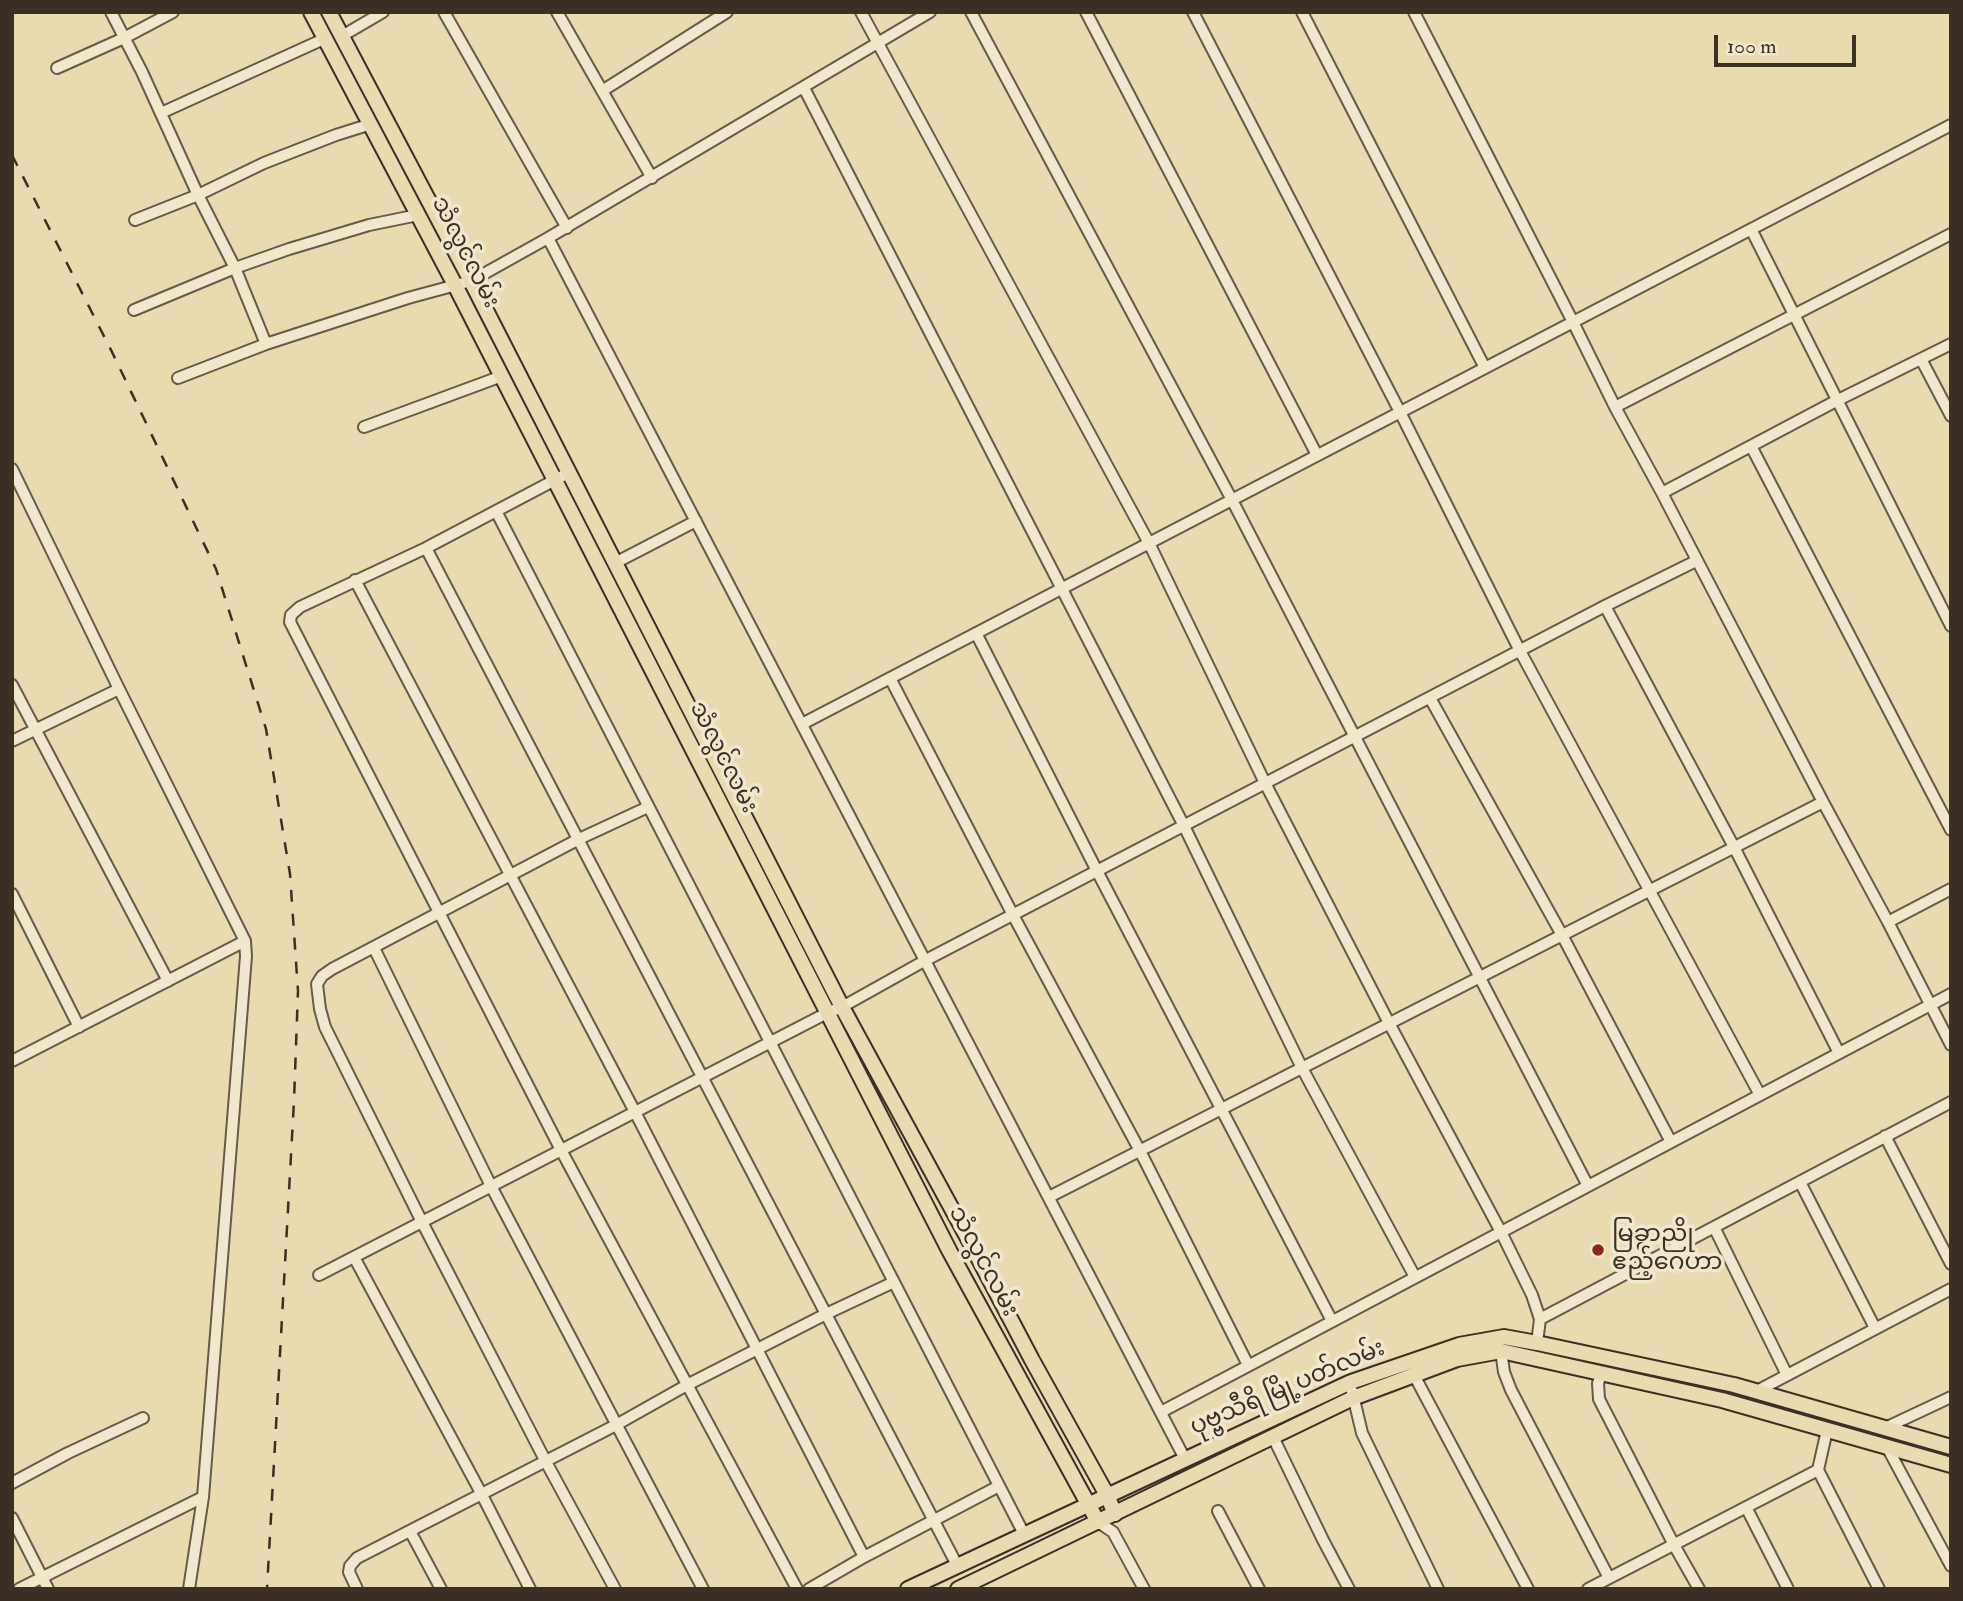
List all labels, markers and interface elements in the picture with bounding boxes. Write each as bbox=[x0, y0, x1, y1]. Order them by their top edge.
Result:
scale bar bbox=[1718, 21, 1860, 65]
text: 100 m bbox=[1727, 33, 1777, 60]
street label: သံလွင်လမ်း bbox=[424, 192, 504, 314]
street label: သံလွင်လမ်း bbox=[682, 697, 762, 819]
street label: သံလွင်လမ်း bbox=[941, 1202, 1023, 1322]
place label: မြခွာညို ဧည့်ဂေဟာ bbox=[1612, 1222, 1723, 1278]
marker: မြခွာညို ဧည့်ဂေဟာ bbox=[1590, 1242, 1606, 1258]
street label: ပုဗ္ဗသီရိ မြို့ပတ်လမ်း bbox=[1186, 1335, 1390, 1443]

